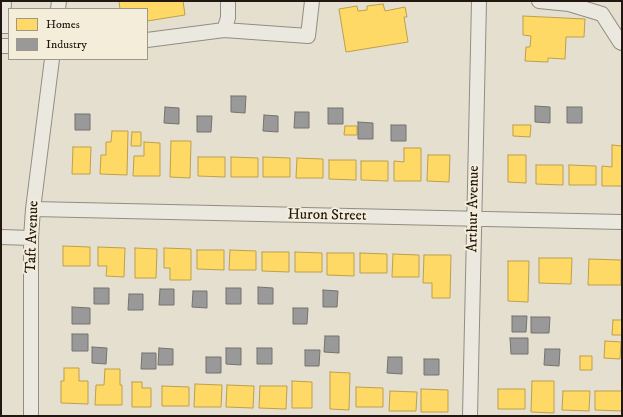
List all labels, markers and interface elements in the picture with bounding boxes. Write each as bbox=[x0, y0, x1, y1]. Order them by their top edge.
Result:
legend bbox=[8, 8, 148, 60]
text: Homes bbox=[46, 17, 80, 32]
text: Industry bbox=[46, 37, 87, 52]
street label: Arthur Avenue bbox=[464, 165, 484, 253]
street label: Taft Avenue bbox=[23, 200, 43, 274]
street label: Huron Street bbox=[287, 206, 367, 226]

